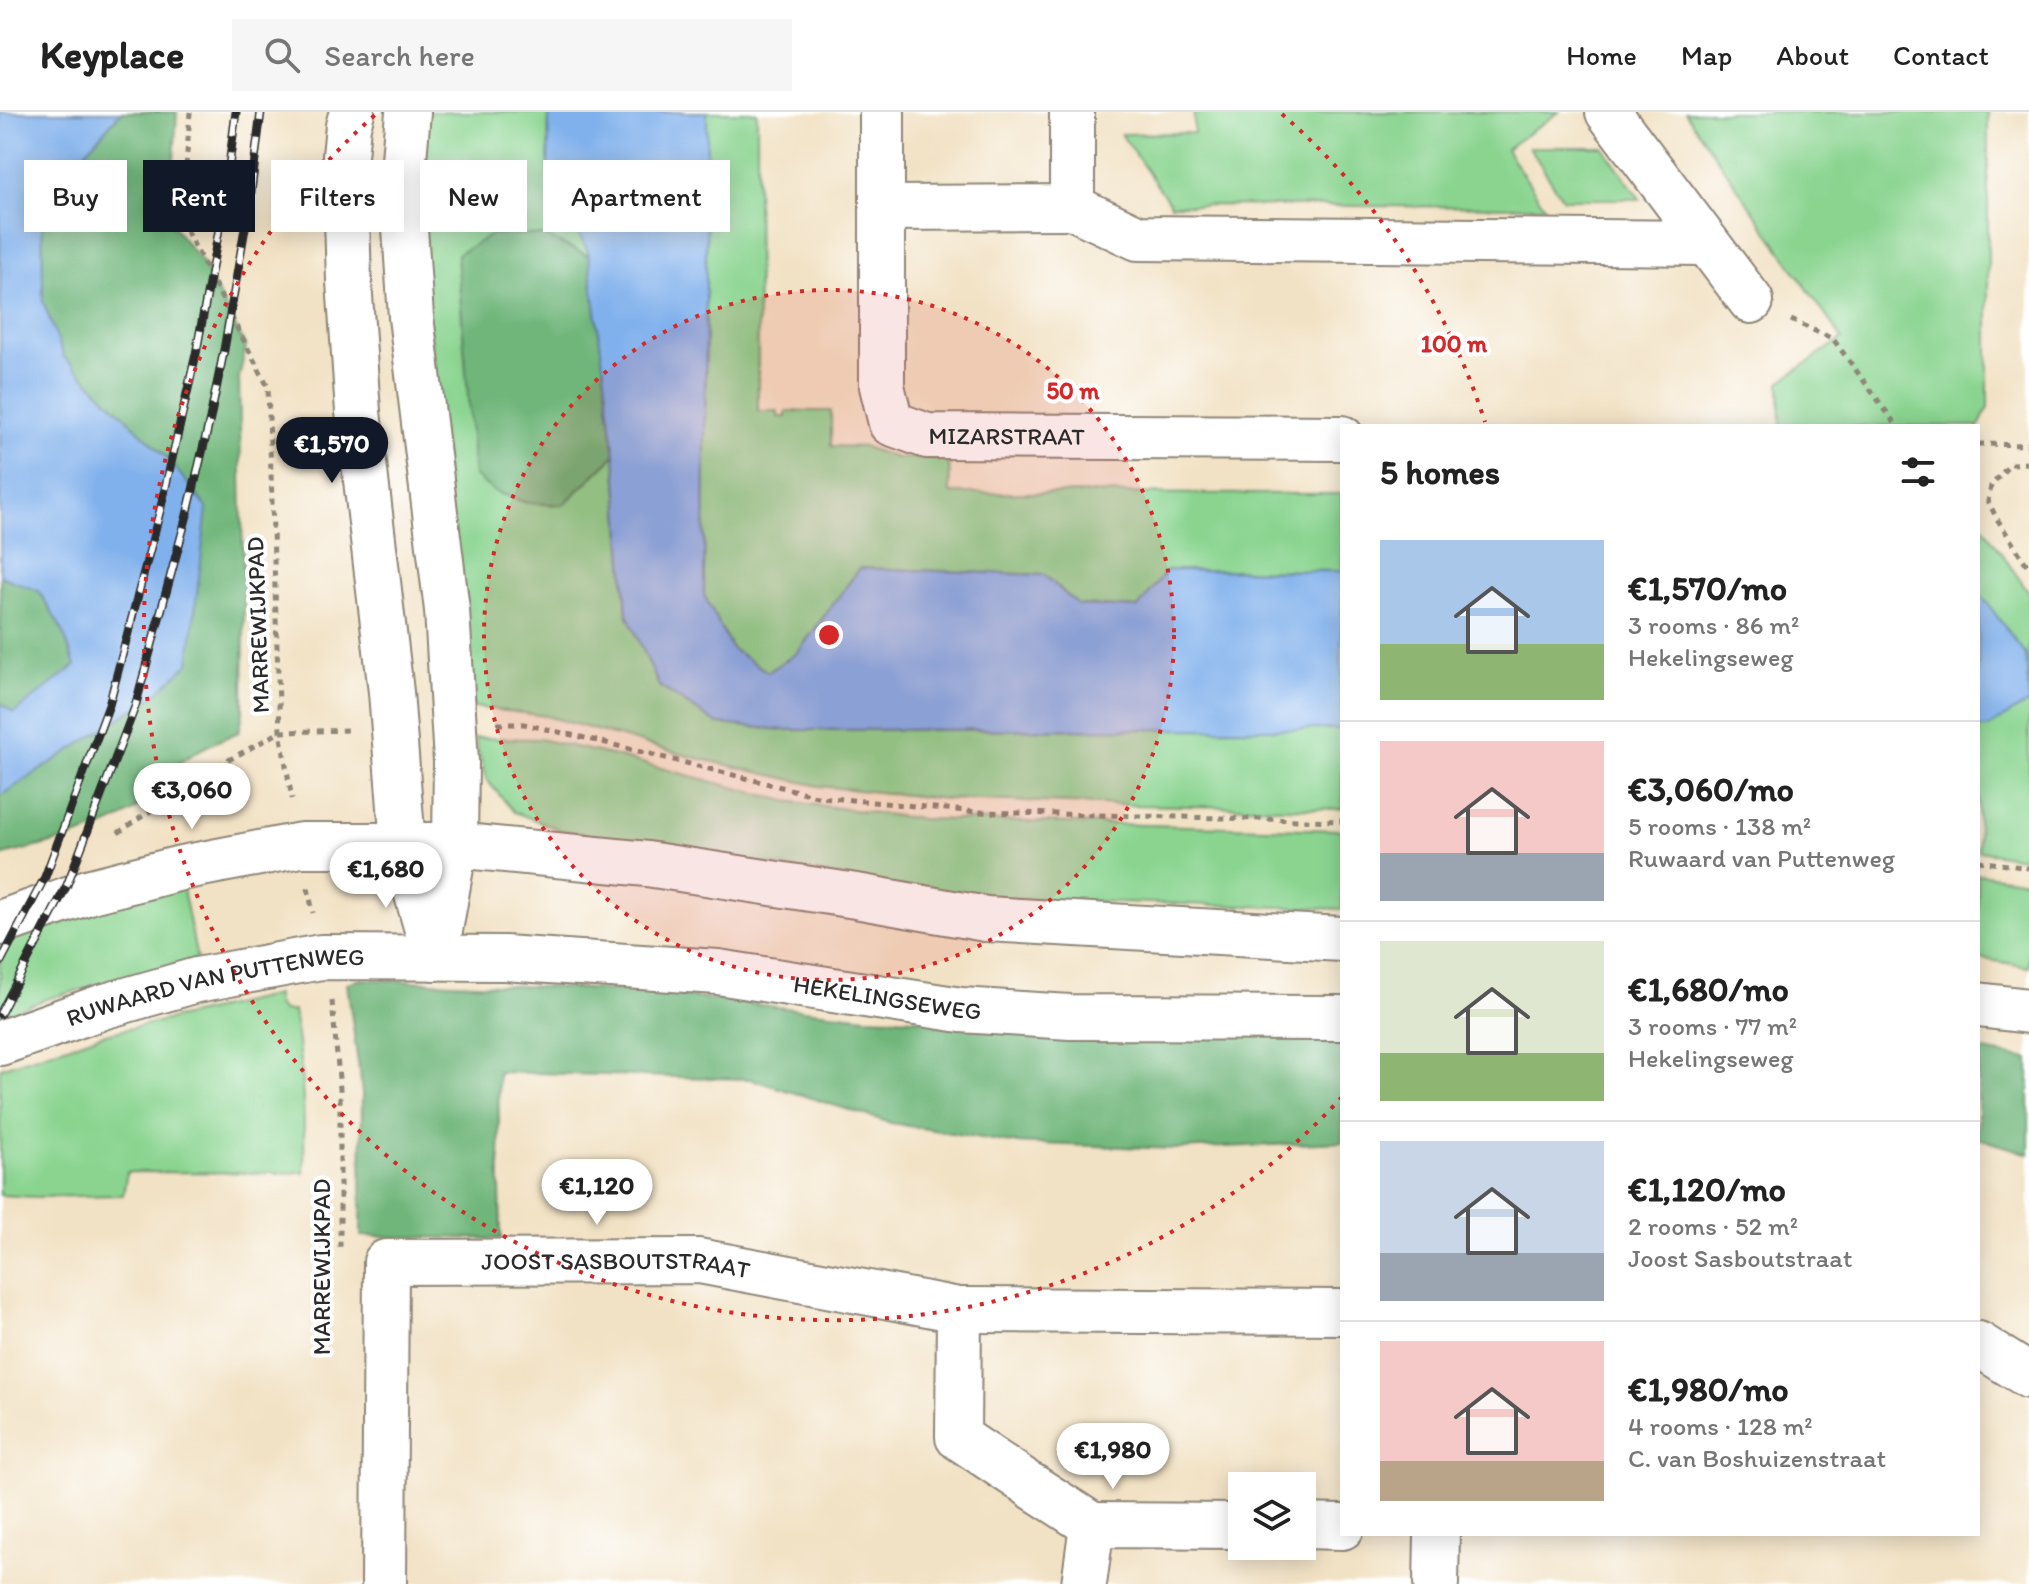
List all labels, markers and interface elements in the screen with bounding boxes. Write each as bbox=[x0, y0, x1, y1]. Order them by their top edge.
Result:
search box bbox=[232, 19, 792, 91]
text: Keyplace bbox=[40, 32, 184, 78]
icon: search bbox=[260, 33, 304, 77]
text: Search here bbox=[324, 37, 475, 74]
text: Home bbox=[1566, 38, 1637, 72]
text: Map bbox=[1681, 38, 1732, 72]
text: About bbox=[1776, 38, 1849, 72]
text: Contact bbox=[1893, 38, 1989, 72]
chip: Buy bbox=[24, 160, 127, 232]
chip: Rent bbox=[143, 160, 255, 232]
chip: Filters bbox=[271, 160, 404, 232]
chip: New bbox=[420, 160, 527, 232]
chip: Apartment bbox=[543, 160, 730, 232]
text: 100 m bbox=[1421, 329, 1488, 358]
text: 50 m bbox=[1047, 376, 1100, 405]
pin: €1,570 bbox=[267, 417, 397, 485]
street label: MIZARSTRAAT bbox=[928, 421, 1085, 451]
text: €1,570 bbox=[294, 427, 370, 459]
icon: filters bbox=[1896, 450, 1940, 494]
text: 5 homes bbox=[1380, 452, 1500, 493]
street label: MARREWIJKPAD bbox=[240, 536, 275, 714]
text: €1,570/mo bbox=[1628, 568, 1787, 609]
icon: home bbox=[1444, 572, 1540, 668]
text: 3 rooms · 86 m² bbox=[1628, 609, 1799, 641]
centre of rings bbox=[815, 621, 843, 649]
text: Hekelingseweg bbox=[1628, 641, 1794, 673]
pin: €3,060 bbox=[127, 763, 257, 831]
text: €3,060/mo bbox=[1628, 769, 1794, 810]
text: €3,060 bbox=[152, 773, 232, 805]
icon: home bbox=[1444, 773, 1540, 869]
text: 5 rooms · 138 m² bbox=[1628, 810, 1811, 842]
pin: €1,680 bbox=[321, 842, 451, 910]
text: Ruwaard van Puttenweg bbox=[1628, 842, 1895, 874]
text: €1,680 bbox=[347, 852, 425, 884]
street label: RUWAARD VAN PUTTENWEG bbox=[62, 942, 365, 1032]
street label: HEKELINGSEWEG bbox=[792, 969, 982, 1025]
text: €1,680/mo bbox=[1628, 969, 1789, 1010]
icon: home bbox=[1444, 973, 1540, 1069]
text: 3 rooms · 77 m² bbox=[1628, 1010, 1797, 1042]
text: Hekelingseweg bbox=[1628, 1042, 1794, 1074]
pin: €1,120 bbox=[532, 1159, 662, 1227]
text: €1,120 bbox=[560, 1169, 634, 1201]
text: €1,120/mo bbox=[1628, 1169, 1786, 1210]
icon: home bbox=[1444, 1173, 1540, 1269]
street label: MARREWIJKPAD bbox=[307, 1179, 336, 1355]
text: 2 rooms · 52 m² bbox=[1628, 1210, 1798, 1242]
text: Joost Sasboutstraat bbox=[1628, 1242, 1853, 1274]
street label: JOOST SASBOUTSTRAAT bbox=[481, 1245, 753, 1284]
text: €1,980/mo bbox=[1628, 1369, 1789, 1410]
icon: home bbox=[1444, 1373, 1540, 1469]
text: 4 rooms · 128 m² bbox=[1628, 1410, 1813, 1442]
pin: €1,980 bbox=[1048, 1423, 1178, 1491]
text: €1,980 bbox=[1075, 1433, 1151, 1465]
text: C. van Boshuizenstraat bbox=[1628, 1442, 1886, 1474]
map controls bbox=[1228, 1472, 1316, 1560]
button: layers bbox=[1228, 1472, 1316, 1560]

